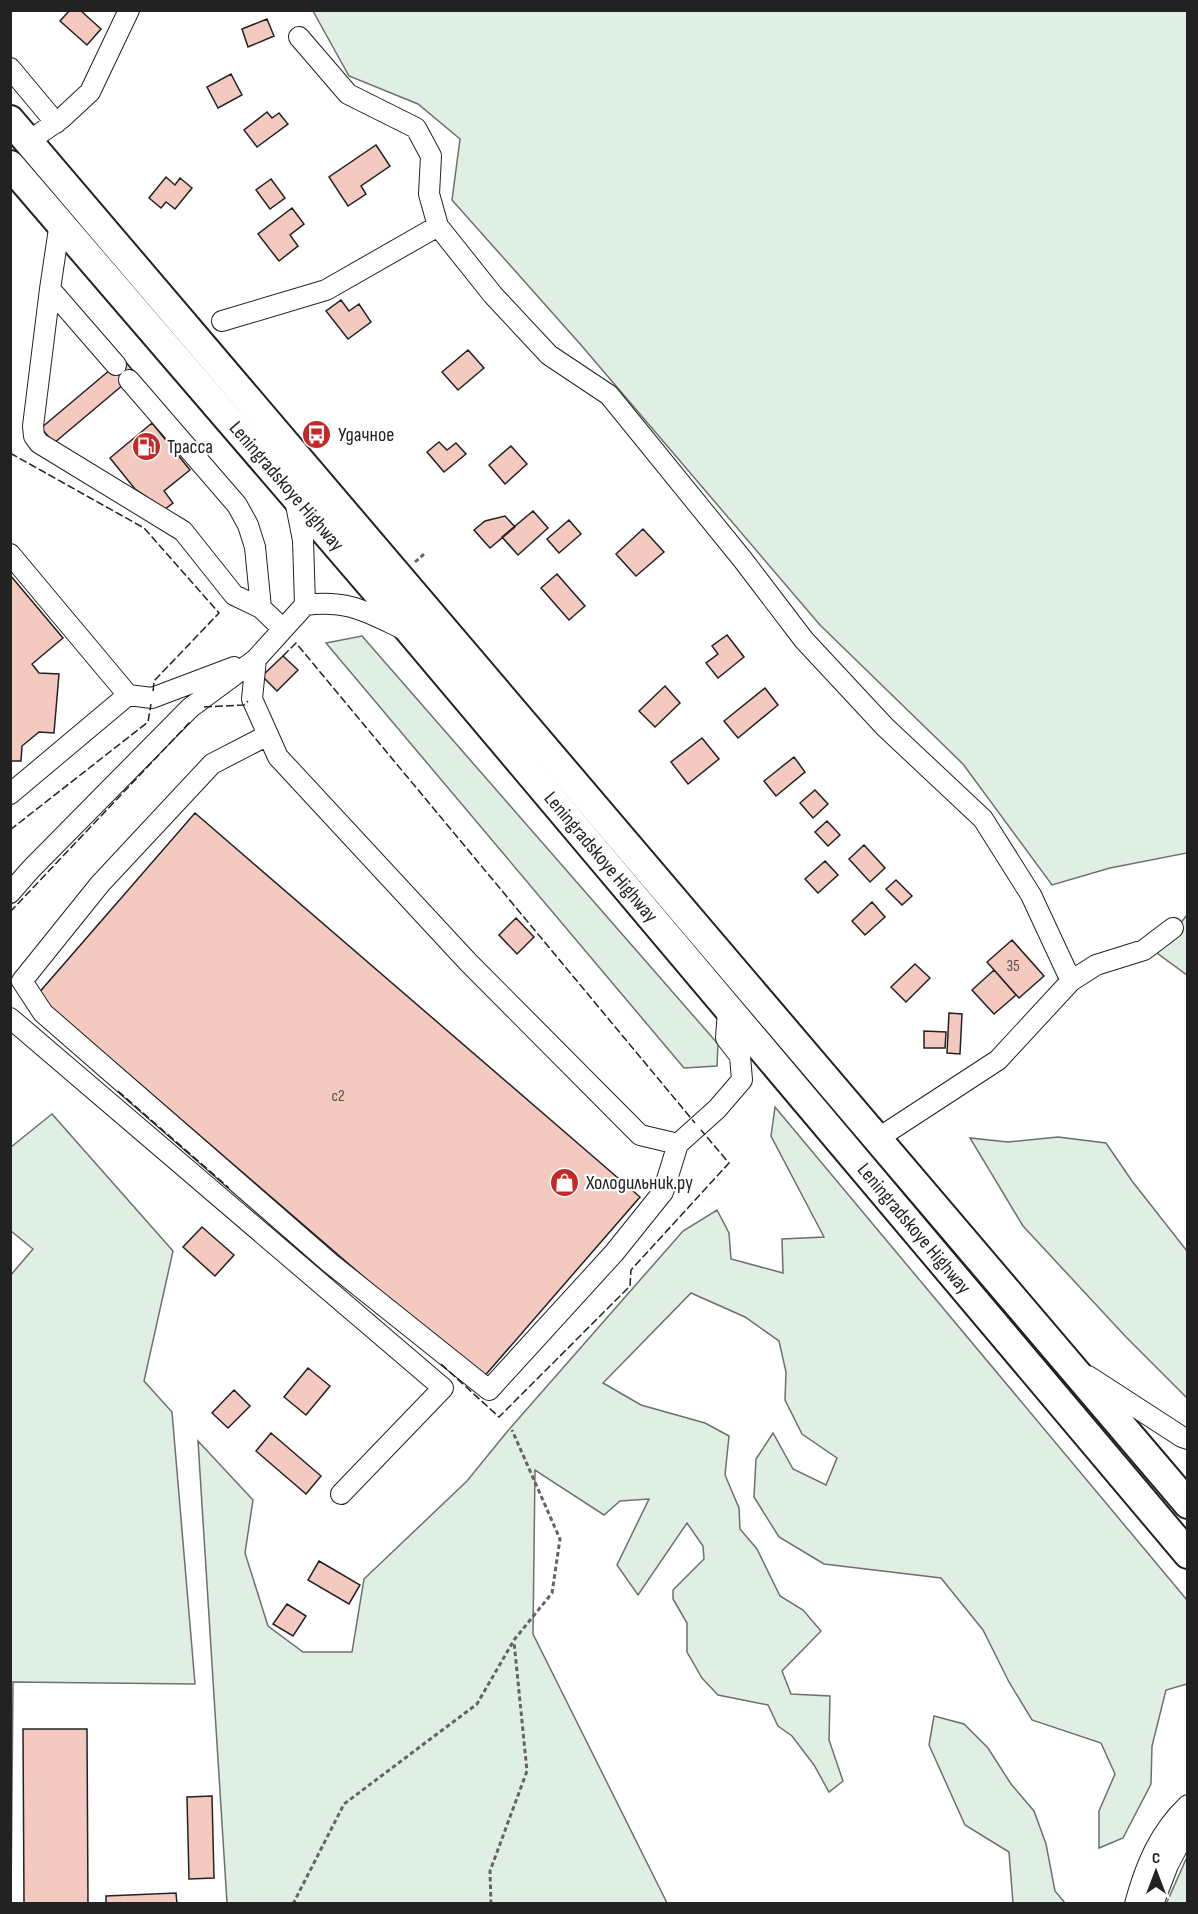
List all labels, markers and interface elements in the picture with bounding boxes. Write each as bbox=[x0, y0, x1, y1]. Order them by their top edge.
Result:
street label: Leningradskoye Highway bbox=[224, 417, 349, 557]
bus stop icon: Удачное bbox=[301, 419, 333, 451]
place label: Удачное bbox=[338, 423, 394, 447]
fuel station icon: Трасса bbox=[130, 431, 162, 463]
place label: Трасса bbox=[167, 435, 213, 459]
street label: Leningradskoye Highway bbox=[539, 787, 663, 928]
house number: 35 bbox=[1006, 957, 1020, 976]
house number: с2 bbox=[331, 1087, 345, 1106]
street label: Leningradskoye Highway bbox=[852, 1158, 976, 1299]
shop icon: Холодильник.ру bbox=[549, 1167, 581, 1199]
place label: Холодильник.ру bbox=[585, 1171, 693, 1195]
north arrow bbox=[1126, 1842, 1186, 1902]
text: С bbox=[1152, 1849, 1160, 1868]

